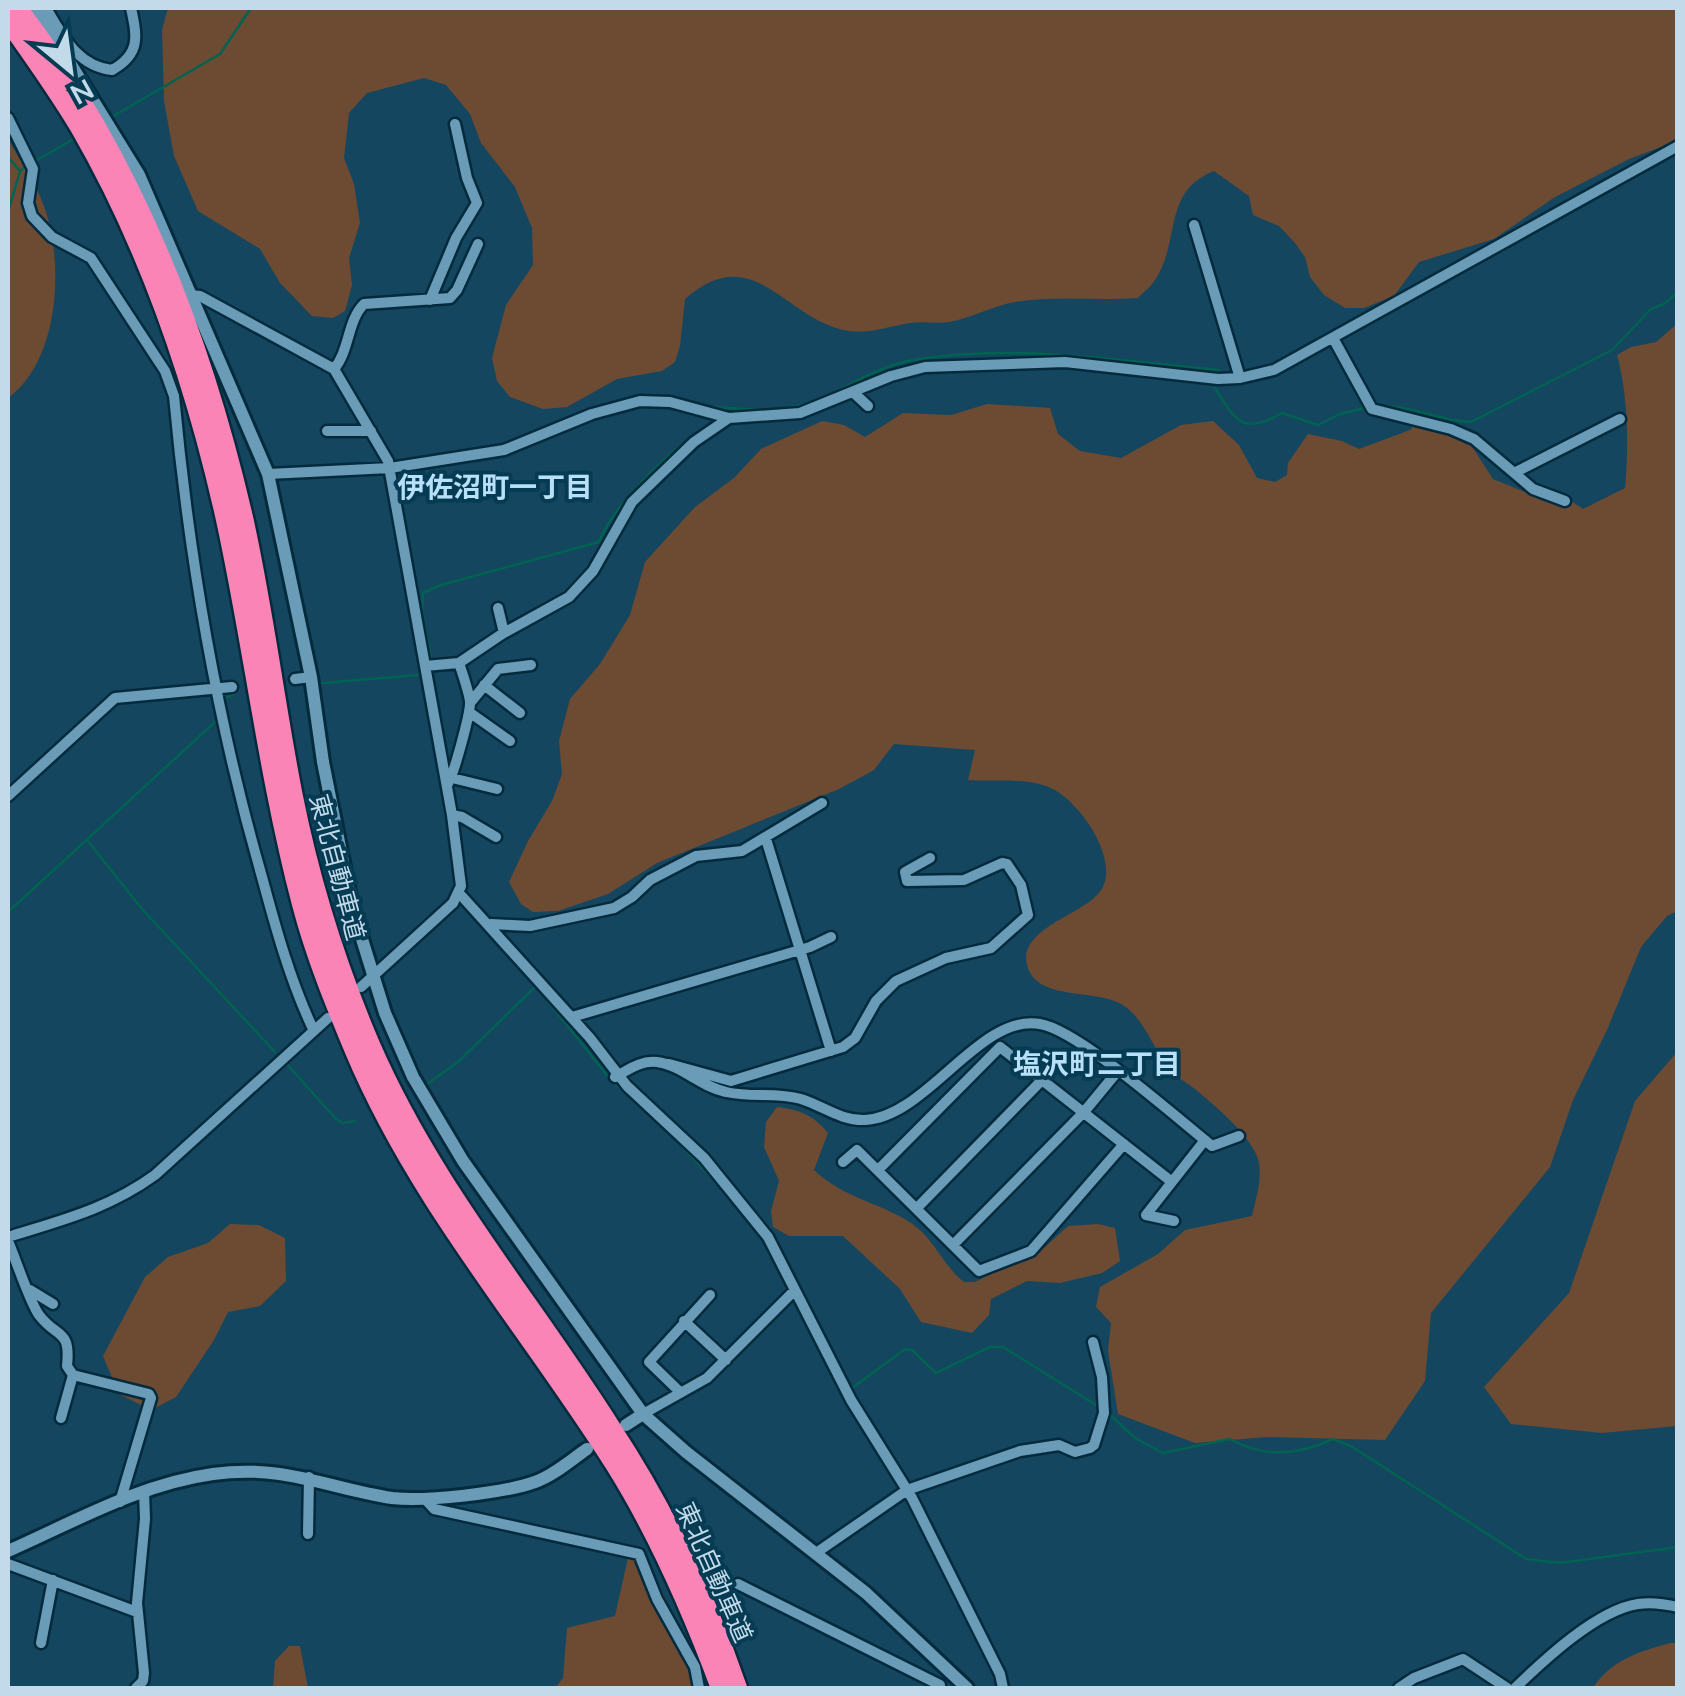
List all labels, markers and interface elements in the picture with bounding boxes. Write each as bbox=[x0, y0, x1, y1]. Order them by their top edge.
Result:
north arrow bbox=[20, 20, 120, 120]
text: N bbox=[65, 72, 100, 113]
district label: 伊佐沼町一丁目 bbox=[397, 469, 593, 504]
street label: 東北自動車道 bbox=[304, 791, 372, 943]
district label: 塩沢町二丁目 bbox=[1013, 1046, 1181, 1081]
street label: 東北自動車道 bbox=[670, 1497, 760, 1647]

